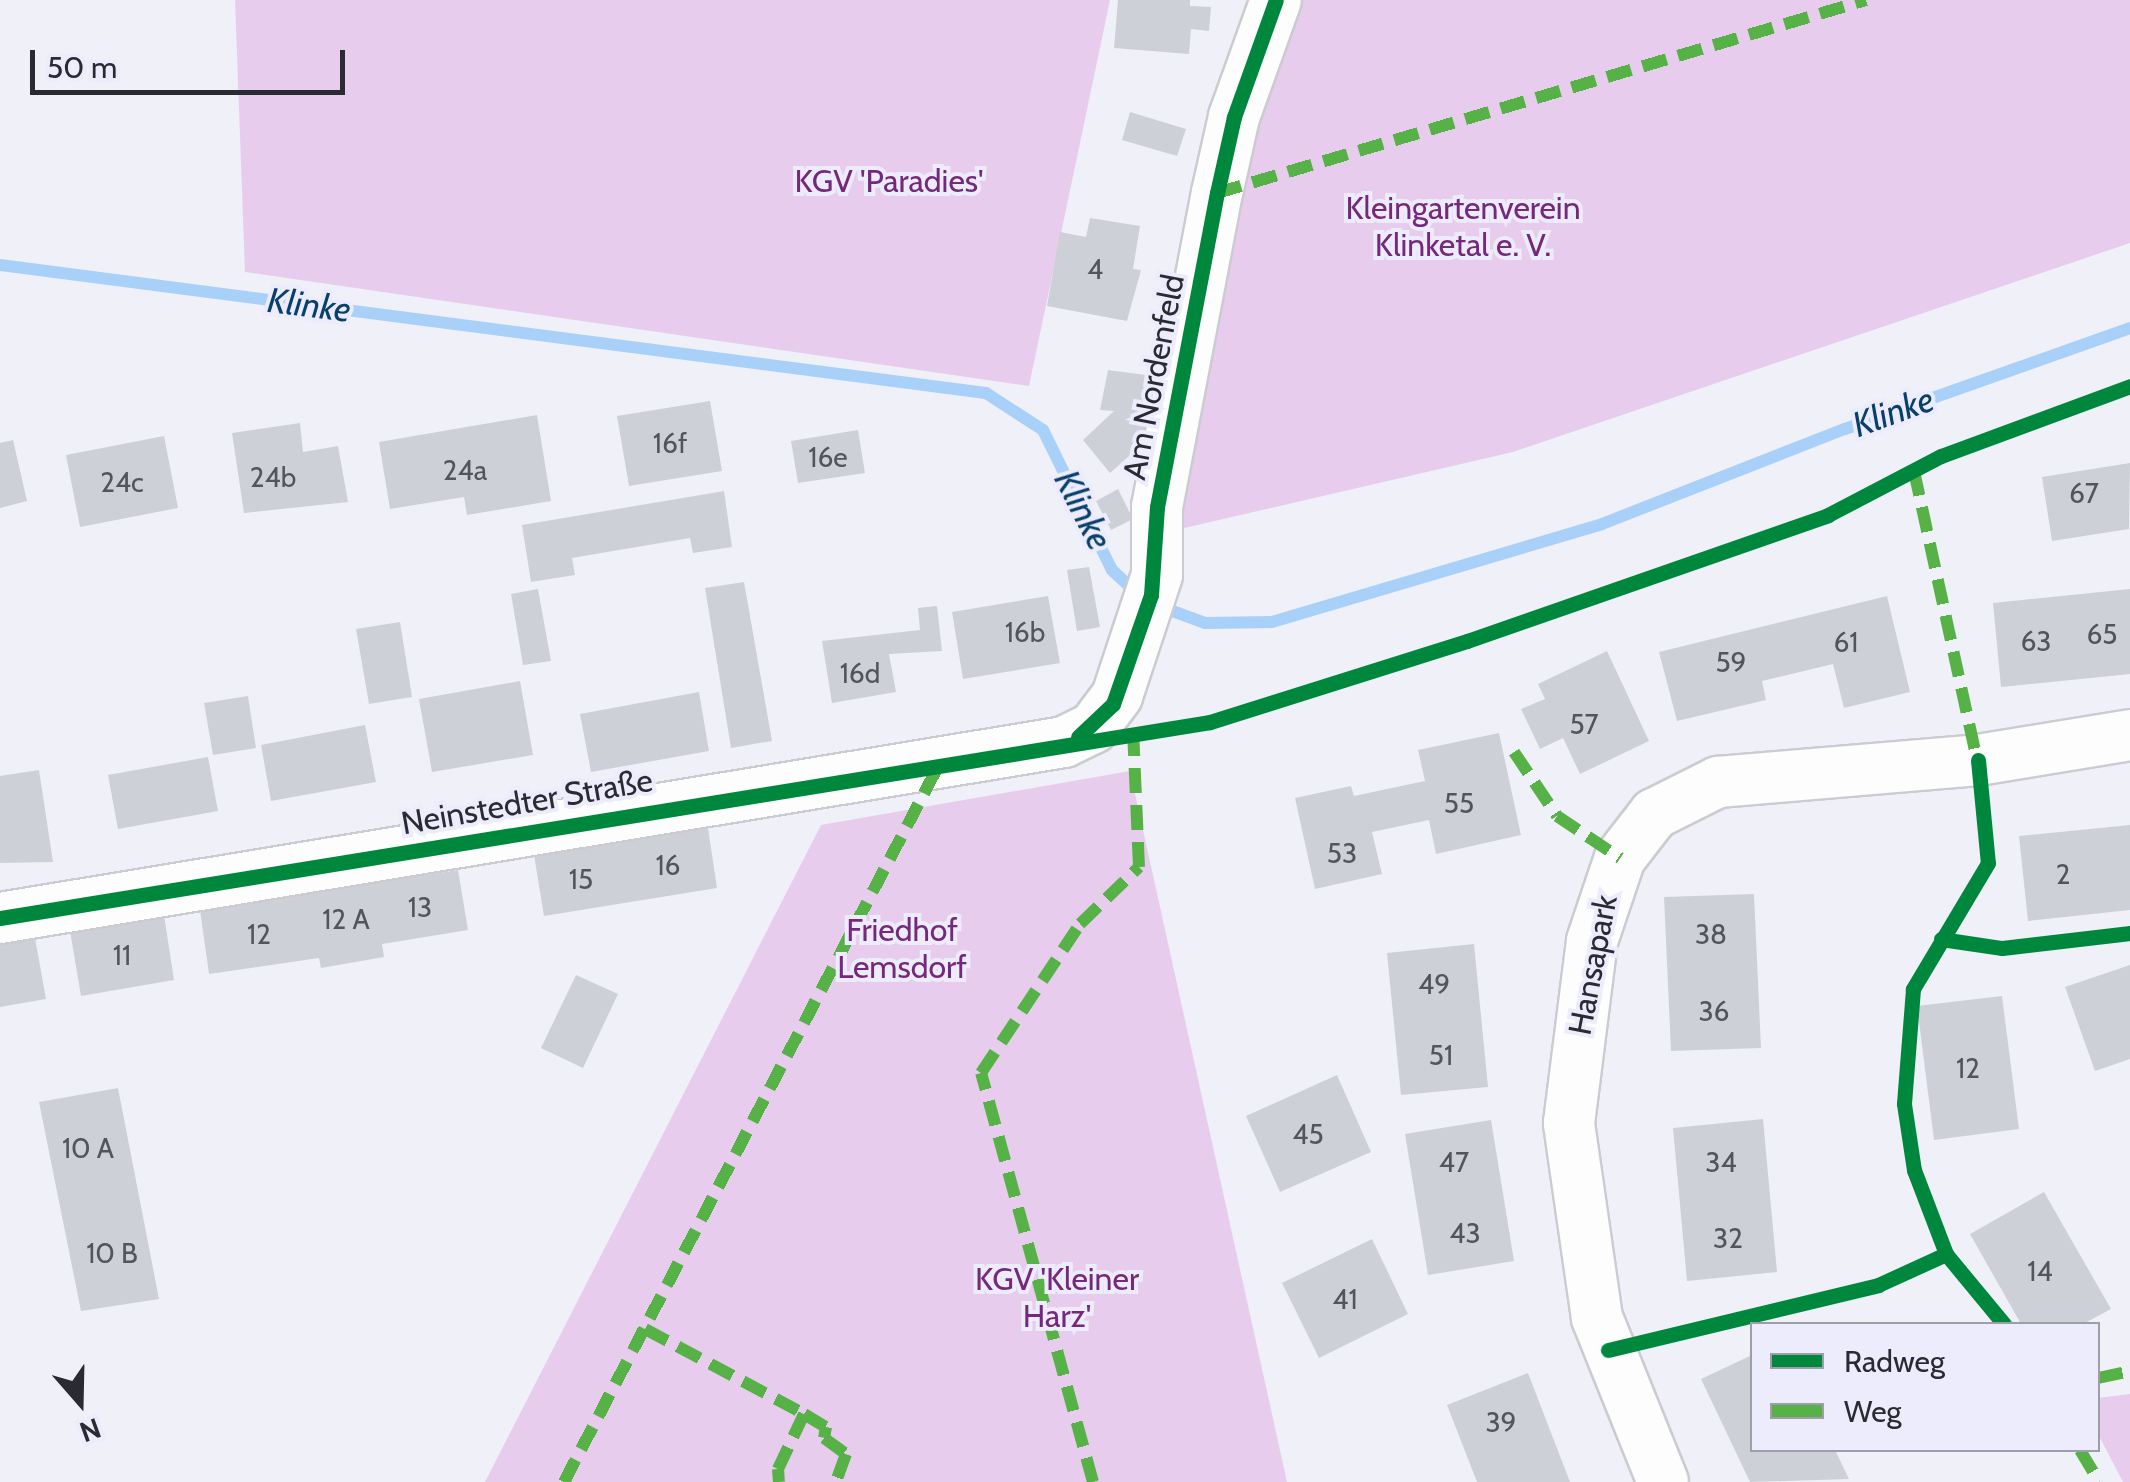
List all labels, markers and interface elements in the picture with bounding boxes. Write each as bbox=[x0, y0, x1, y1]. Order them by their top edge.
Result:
scale bar bbox=[35, 30, 350, 92]
text: 50 m bbox=[47, 49, 117, 86]
park label: KGV 'Paradies' bbox=[794, 162, 984, 200]
park label: Kleingartenverein Klinketal e. V. bbox=[1345, 190, 1581, 265]
house number: 4 bbox=[1087, 252, 1103, 286]
street label: Am Nordenfeld bbox=[1115, 271, 1193, 483]
water label: Klinke bbox=[265, 279, 353, 331]
water label: Klinke bbox=[1847, 378, 1939, 446]
house number: 16f bbox=[653, 426, 687, 460]
house number: 16e bbox=[808, 440, 848, 474]
house number: 24a bbox=[443, 453, 487, 487]
house number: 24b bbox=[250, 460, 296, 494]
water label: Klinke bbox=[1045, 463, 1121, 557]
house number: 24c bbox=[100, 465, 144, 499]
house number: 67 bbox=[2069, 476, 2099, 510]
house number: 16b bbox=[1005, 615, 1045, 649]
house number: 65 bbox=[2086, 617, 2118, 651]
house number: 63 bbox=[2020, 624, 2052, 658]
house number: 61 bbox=[1834, 625, 1858, 659]
house number: 59 bbox=[1715, 645, 1747, 679]
house number: 16d bbox=[840, 656, 880, 690]
house number: 57 bbox=[1569, 707, 1599, 741]
street label: Neinstedter Straße bbox=[398, 761, 656, 843]
house number: 55 bbox=[1444, 786, 1474, 820]
house number: 53 bbox=[1327, 836, 1357, 870]
house number: 16 bbox=[655, 848, 681, 882]
house number: 2 bbox=[2056, 857, 2070, 891]
house number: 15 bbox=[569, 862, 593, 896]
house number: 13 bbox=[408, 890, 432, 924]
street label: Hansapark bbox=[1561, 892, 1625, 1038]
house number: 12 A bbox=[322, 902, 370, 936]
park label: Friedhof Lemsdorf bbox=[837, 912, 967, 987]
house number: 12 bbox=[247, 917, 271, 951]
house number: 38 bbox=[1695, 917, 1727, 951]
house number: 11 bbox=[113, 938, 131, 972]
house number: 49 bbox=[1418, 967, 1450, 1001]
house number: 36 bbox=[1698, 994, 1730, 1028]
house number: 51 bbox=[1429, 1038, 1453, 1072]
house number: 12 bbox=[1956, 1051, 1980, 1085]
house number: 45 bbox=[1292, 1117, 1324, 1151]
house number: 10 A bbox=[62, 1131, 114, 1165]
house number: 47 bbox=[1439, 1145, 1469, 1179]
house number: 34 bbox=[1705, 1145, 1737, 1179]
house number: 43 bbox=[1449, 1216, 1481, 1250]
house number: 32 bbox=[1713, 1221, 1743, 1255]
house number: 10 B bbox=[86, 1236, 138, 1270]
house number: 14 bbox=[2027, 1254, 2053, 1288]
park label: KGV 'Kleiner Harz' bbox=[975, 1261, 1139, 1336]
house number: 41 bbox=[1332, 1282, 1358, 1316]
legend bbox=[1750, 1322, 2100, 1452]
text: Radweg bbox=[1844, 1343, 1945, 1380]
north arrow bbox=[30, 1352, 130, 1452]
text: Weg bbox=[1844, 1393, 1902, 1430]
house number: 39 bbox=[1485, 1405, 1517, 1439]
text: N bbox=[75, 1411, 105, 1450]

